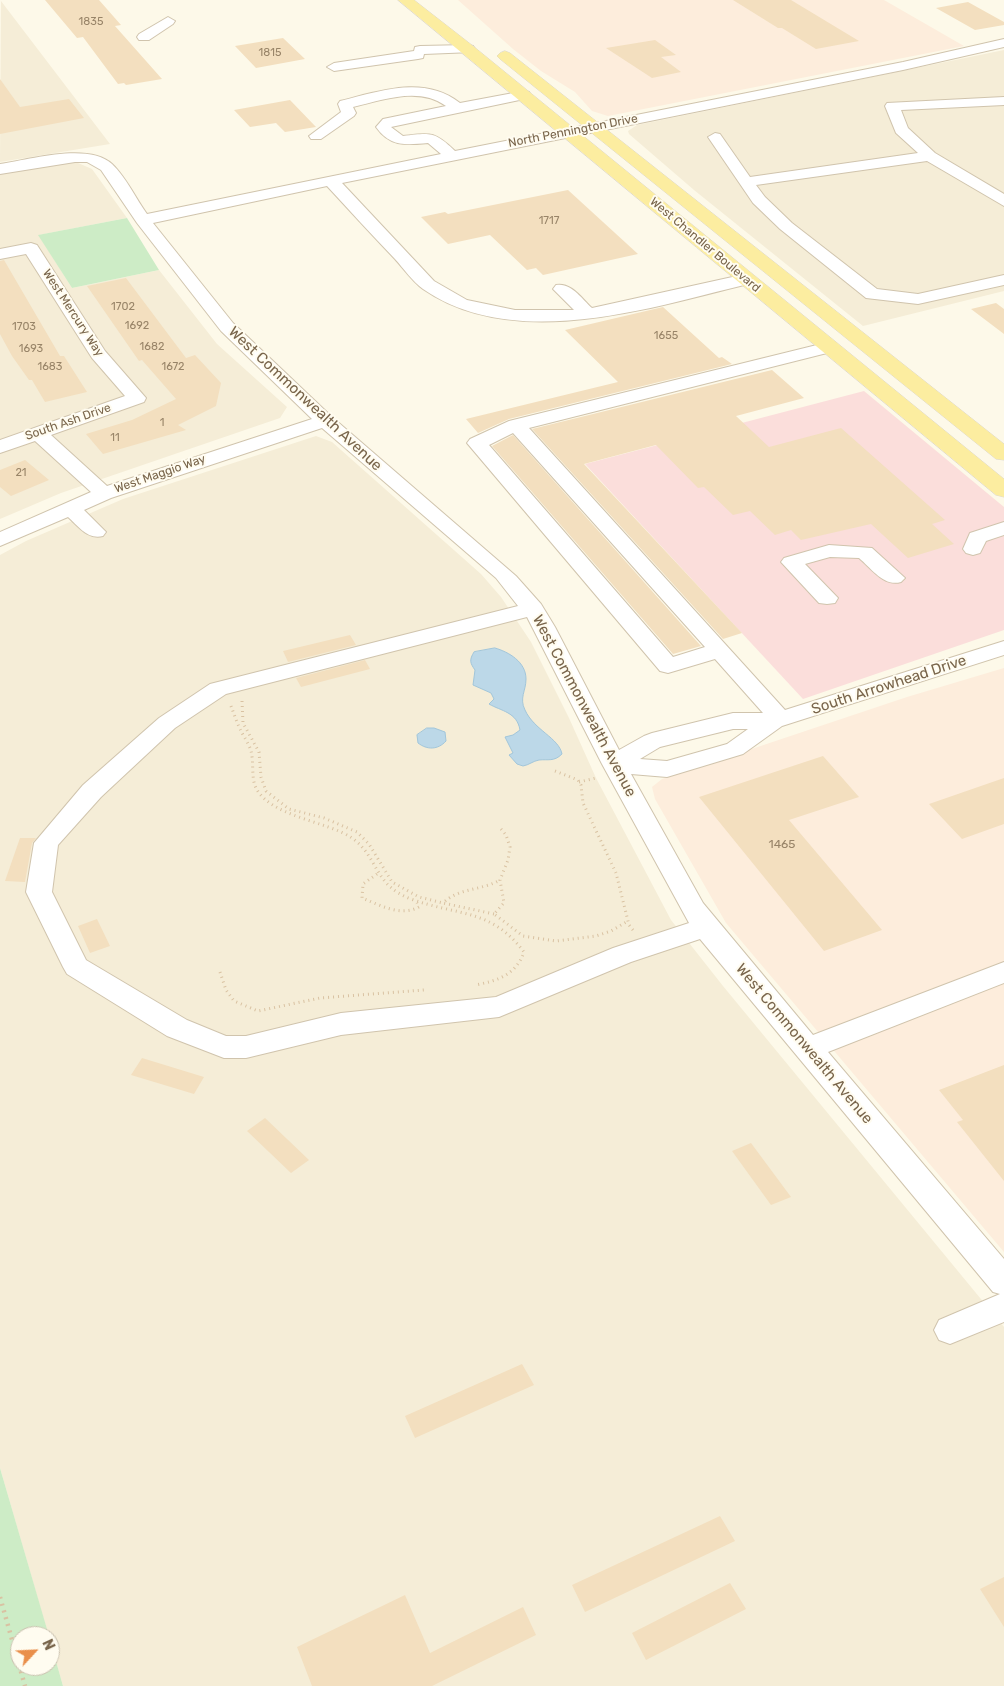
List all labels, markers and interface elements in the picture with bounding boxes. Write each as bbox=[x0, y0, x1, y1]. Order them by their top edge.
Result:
house number: 1835 bbox=[79, 15, 103, 29]
house number: 1815 bbox=[259, 46, 281, 60]
street label: North Pennington Drive bbox=[507, 111, 639, 151]
street label: West Chandler Boulevard bbox=[647, 195, 763, 295]
house number: 1717 bbox=[539, 214, 559, 228]
street label: West Mercury Way bbox=[39, 267, 107, 359]
house number: 1702 bbox=[111, 300, 135, 314]
house number: 1692 bbox=[125, 319, 149, 333]
house number: 1703 bbox=[12, 320, 36, 334]
street label: West Commonwealth Avenue bbox=[224, 323, 386, 475]
house number: 1655 bbox=[654, 329, 678, 343]
house number: 1682 bbox=[140, 340, 164, 354]
house number: 1693 bbox=[19, 342, 43, 356]
house number: 1683 bbox=[38, 360, 62, 374]
house number: 1672 bbox=[161, 360, 185, 374]
street label: South Ash Drive bbox=[23, 401, 113, 443]
house number: 1 bbox=[160, 416, 164, 430]
house number: 11 bbox=[110, 431, 120, 445]
street label: West Maggio Way bbox=[113, 452, 207, 496]
house number: 21 bbox=[15, 466, 27, 480]
street label: West Commonwealth Avenue bbox=[528, 612, 640, 800]
street label: South Arrowhead Drive bbox=[809, 651, 969, 719]
house number: 1465 bbox=[769, 838, 795, 852]
street label: West Commonwealth Avenue bbox=[732, 960, 876, 1128]
north arrow bbox=[10, 1626, 60, 1676]
text: N bbox=[38, 1637, 58, 1653]

